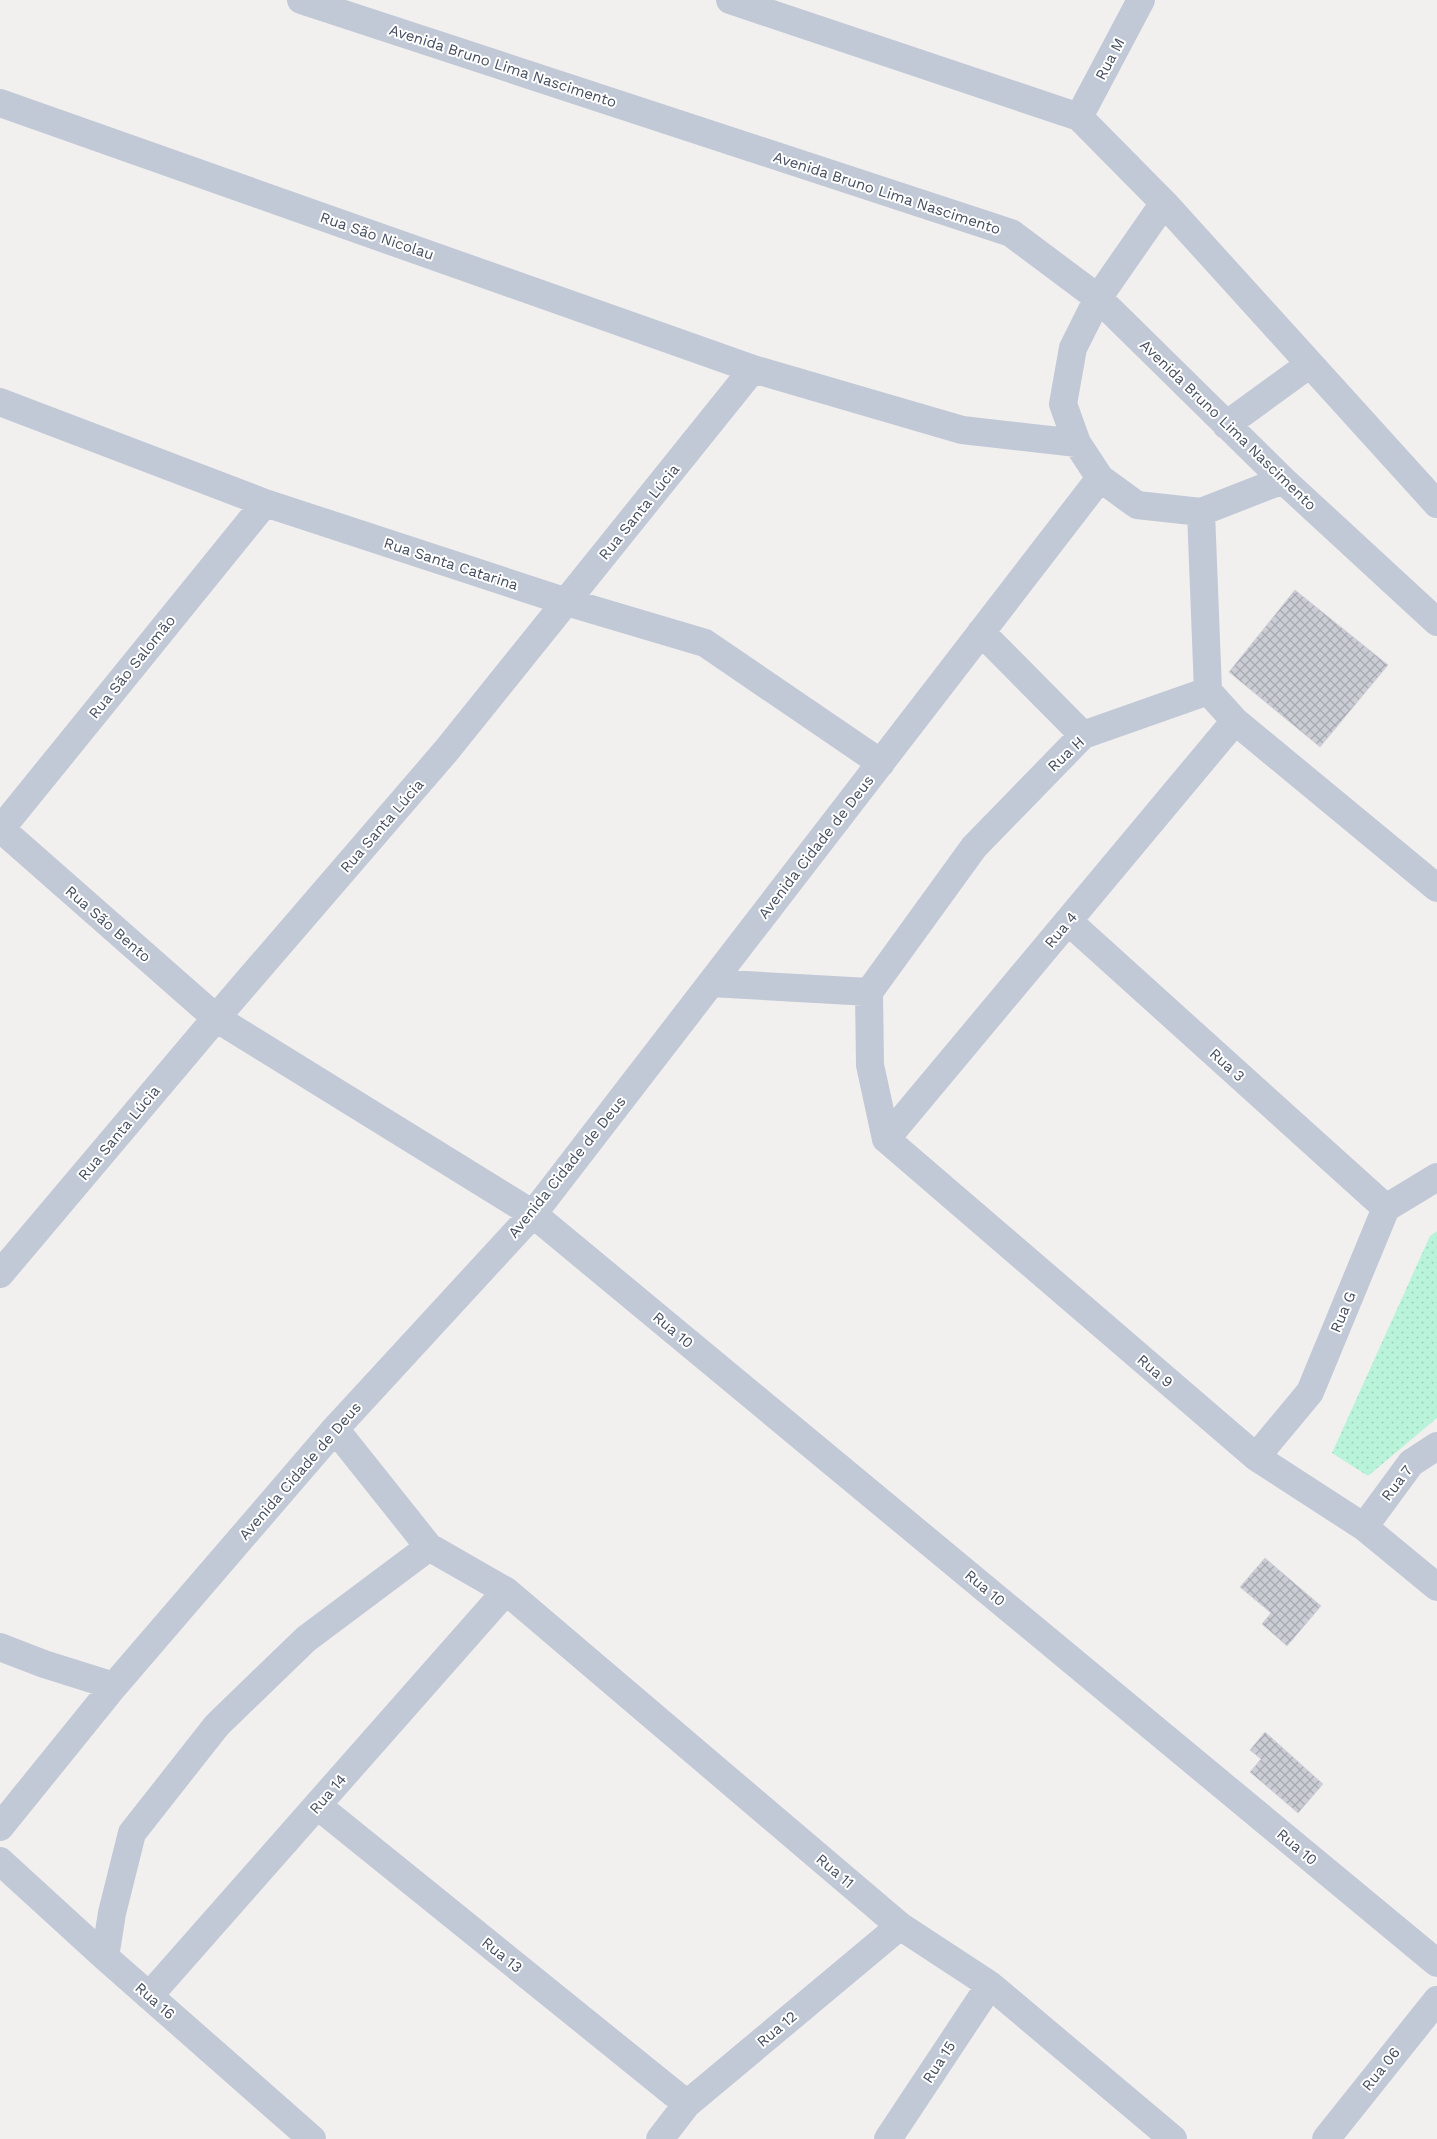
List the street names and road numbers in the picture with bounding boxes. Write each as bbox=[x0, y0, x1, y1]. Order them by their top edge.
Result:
street label: Avenida Bruno Lima Nascimento bbox=[387, 21, 619, 111]
street label: Rua M bbox=[1091, 35, 1129, 83]
street label: Avenida Bruno Lima Nascimento bbox=[771, 148, 1003, 238]
street label: Rua São Nicolau bbox=[318, 208, 436, 264]
street label: Avenida Bruno Lima Nascimento bbox=[1136, 336, 1320, 514]
street label: Rua Santa Lúcia bbox=[595, 460, 683, 563]
street label: Rua Santa Catarina bbox=[382, 534, 521, 594]
street label: Rua São Salomão bbox=[85, 612, 179, 722]
street label: Rua H bbox=[1044, 733, 1088, 775]
street label: Avenida Cidade de Deus bbox=[754, 772, 878, 922]
street label: Rua Santa Lúcia bbox=[337, 775, 428, 876]
street label: Rua São Bento bbox=[62, 882, 154, 966]
street label: Rua 4 bbox=[1041, 908, 1081, 952]
street label: Rua 3 bbox=[1206, 1045, 1248, 1085]
street label: Rua Santa Lúcia bbox=[74, 1082, 164, 1184]
street label: Avenida Cidade de Deus bbox=[504, 1093, 630, 1241]
street label: Rua G bbox=[1326, 1289, 1360, 1335]
street label: Rua 10 bbox=[649, 1308, 697, 1352]
street label: Rua 9 bbox=[1133, 1351, 1177, 1391]
street label: Avenida Cidade de Deus bbox=[235, 1398, 365, 1544]
street label: Rua 7 bbox=[1378, 1462, 1416, 1504]
street label: Rua 10 bbox=[961, 1566, 1009, 1610]
street label: Rua 14 bbox=[306, 1770, 350, 1818]
street label: Rua 10 bbox=[1273, 1825, 1321, 1869]
street label: Rua 11 bbox=[812, 1850, 858, 1892]
street label: Rua 13 bbox=[478, 1933, 526, 1977]
street label: Rua 16 bbox=[131, 1979, 179, 2023]
street label: Rua 12 bbox=[753, 2007, 801, 2051]
street label: Rua 15 bbox=[919, 2038, 959, 2086]
street label: Rua 06 bbox=[1358, 2044, 1404, 2094]

